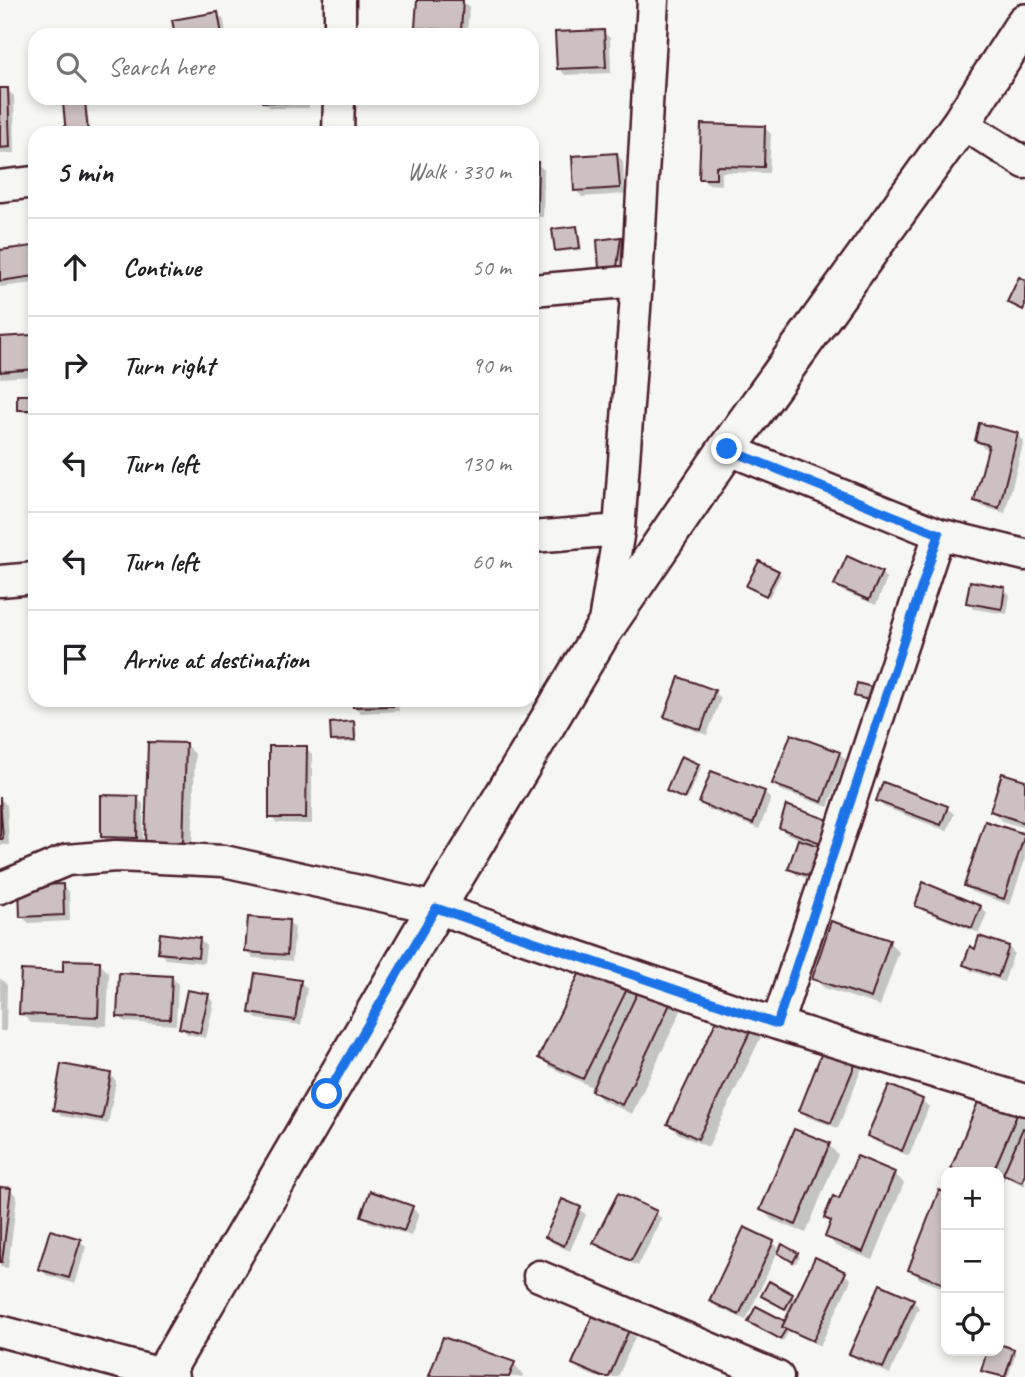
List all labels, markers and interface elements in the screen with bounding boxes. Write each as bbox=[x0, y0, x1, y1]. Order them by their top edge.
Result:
search box bbox=[28, 28, 539, 105]
icon: search bbox=[52, 48, 90, 86]
text: Search here bbox=[108, 50, 214, 83]
text: 5 min bbox=[56, 153, 113, 191]
text: Walk · 330 m bbox=[407, 157, 511, 186]
icon: ahead bbox=[56, 248, 94, 286]
text: Continue bbox=[123, 251, 201, 284]
text: 50 m bbox=[472, 253, 511, 282]
icon: right bbox=[56, 346, 94, 384]
text: Turn right bbox=[123, 349, 214, 382]
text: 90 m bbox=[472, 351, 511, 380]
route end bbox=[711, 433, 742, 464]
icon: left bbox=[56, 444, 94, 482]
text: Turn left bbox=[123, 447, 198, 480]
text: 130 m bbox=[462, 449, 511, 478]
icon: left bbox=[56, 542, 94, 580]
text: Turn left bbox=[123, 545, 198, 578]
text: 60 m bbox=[472, 547, 511, 576]
icon: arrive bbox=[56, 640, 94, 678]
text: Arrive at destination bbox=[123, 643, 309, 676]
route start bbox=[311, 1078, 342, 1109]
map controls bbox=[941, 1167, 1004, 1356]
button: + bbox=[941, 1167, 1004, 1230]
button: − bbox=[941, 1230, 1004, 1293]
button: locate bbox=[941, 1293, 1004, 1356]

